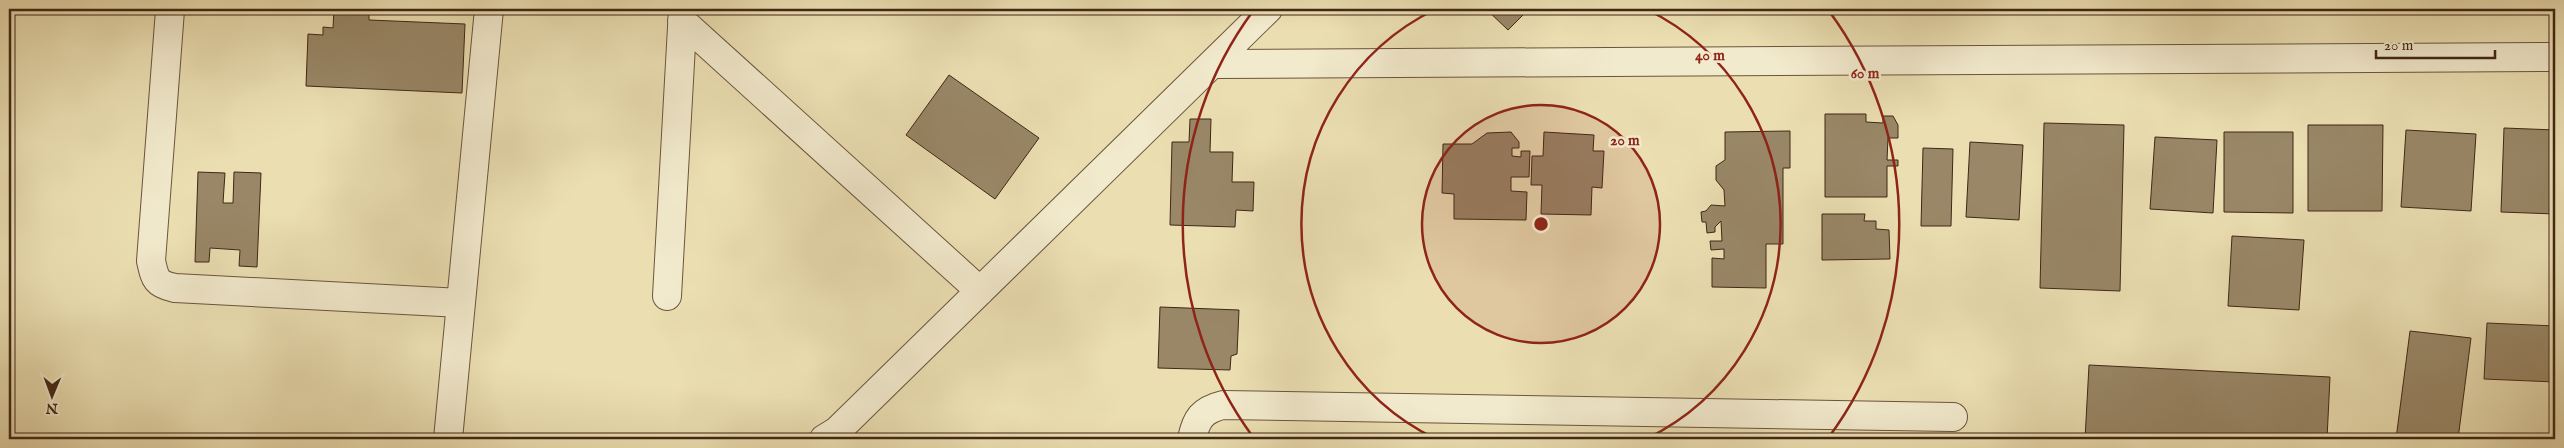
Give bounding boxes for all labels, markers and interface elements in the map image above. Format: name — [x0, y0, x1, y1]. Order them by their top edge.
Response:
scale bar — [2376, 28, 2495, 60]
text: 20 m — [2384, 36, 2414, 55]
text: 40 m — [1695, 46, 1725, 65]
text: 60 m — [1851, 64, 1880, 83]
text: 20 m — [1610, 131, 1640, 150]
centre of rings — [1532, 215, 1550, 233]
north arrow — [28, 370, 78, 420]
text: N — [46, 399, 59, 417]

